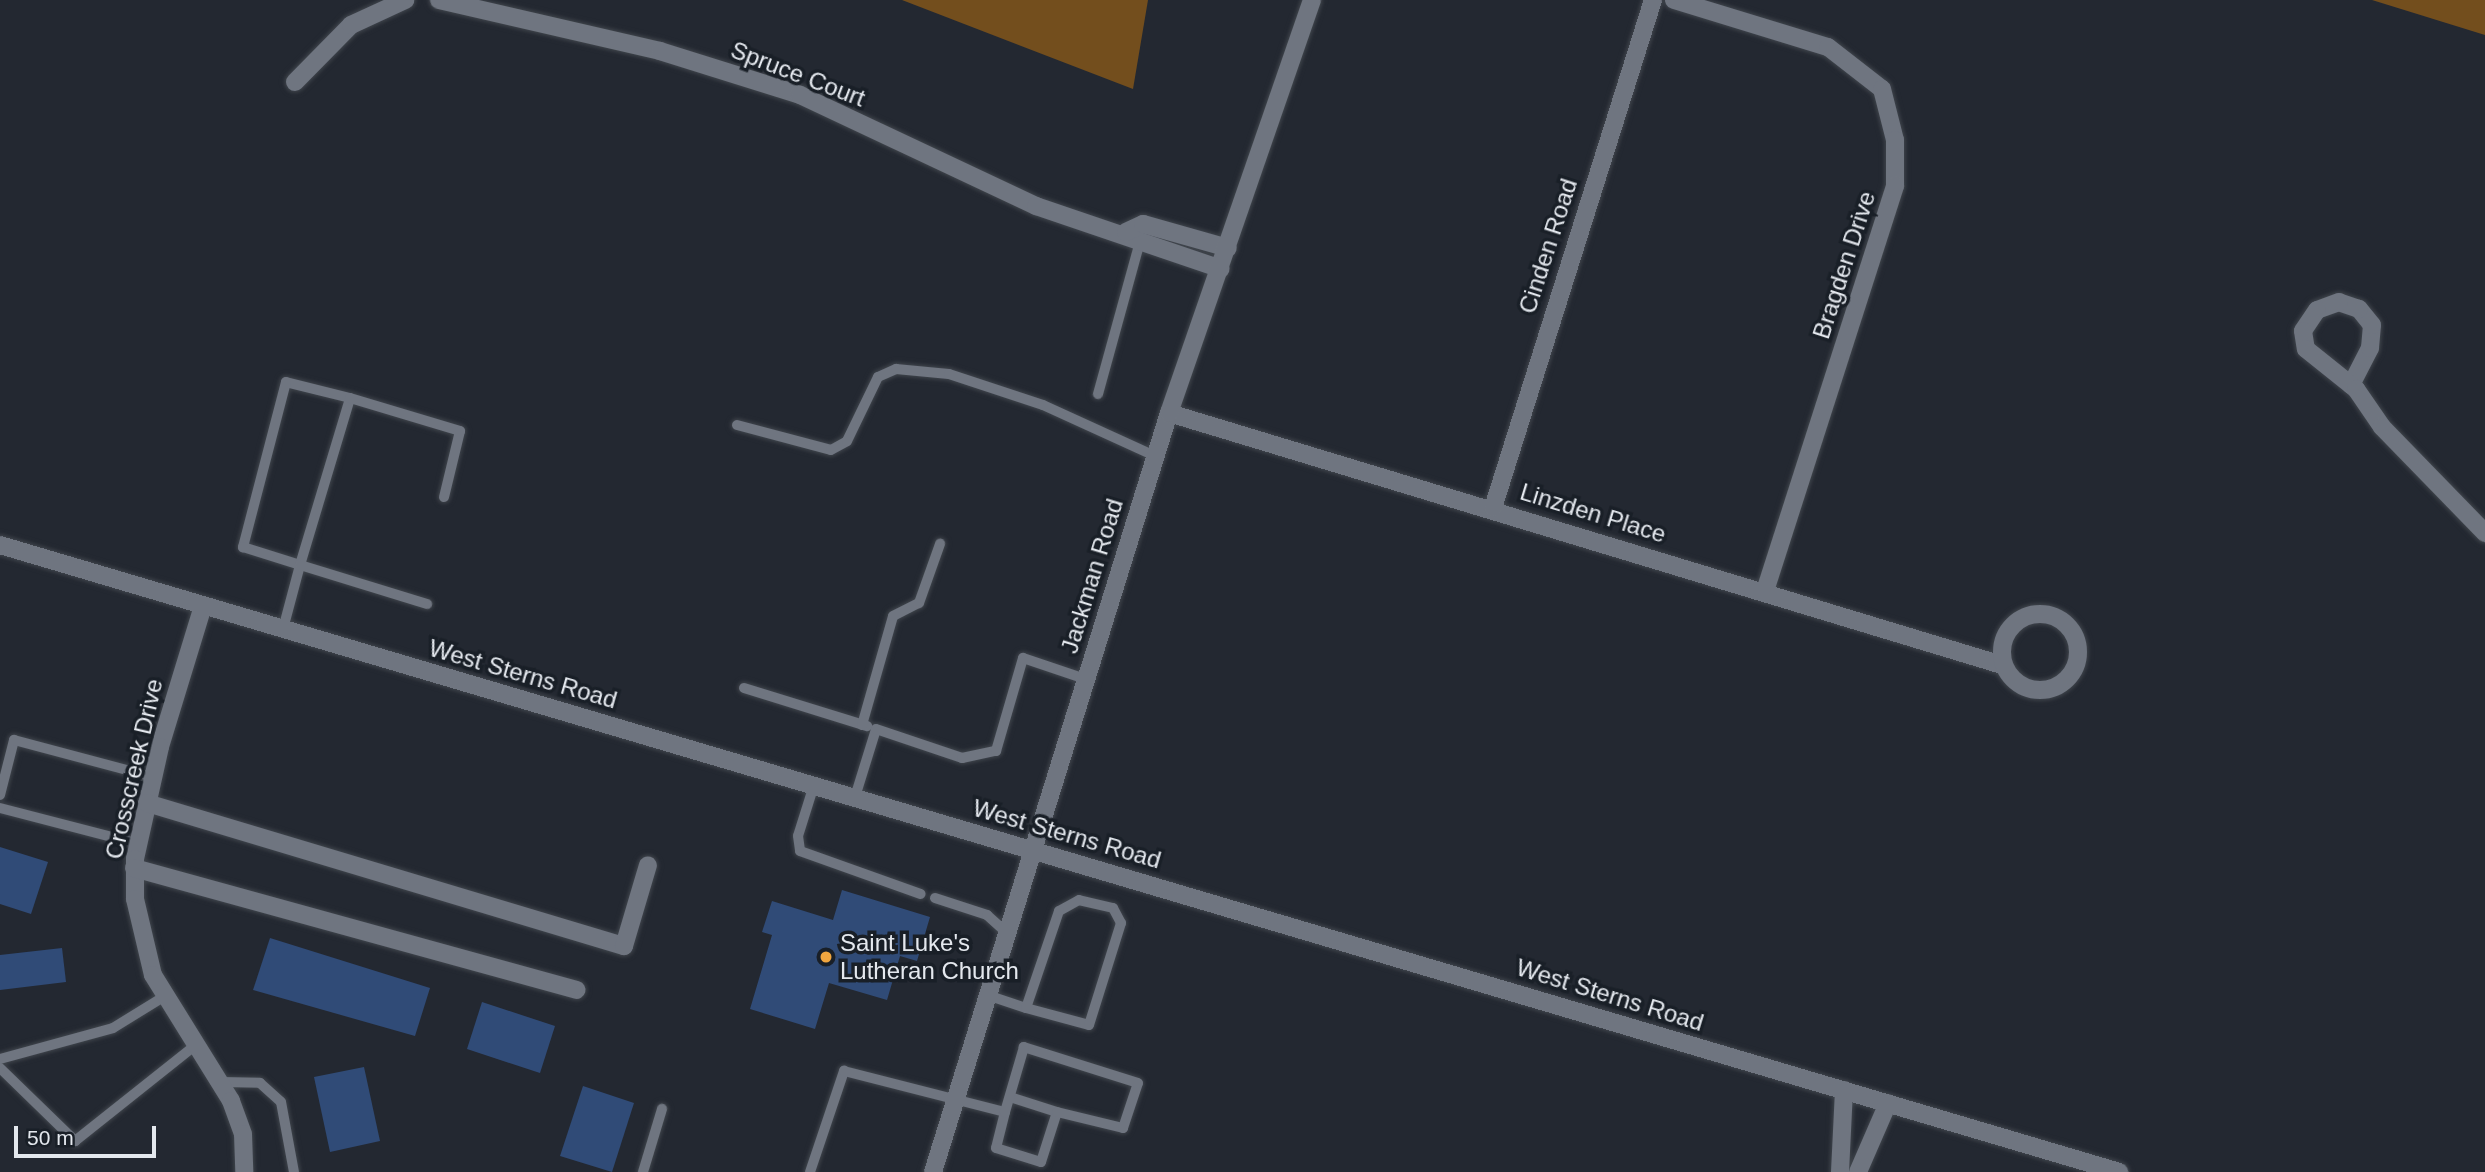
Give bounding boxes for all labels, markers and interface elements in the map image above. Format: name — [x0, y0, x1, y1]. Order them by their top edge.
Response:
street label: Spruce Court — [727, 35, 869, 113]
street label: Cinden Road — [1513, 175, 1583, 317]
street label: Bragden Drive — [1807, 188, 1881, 342]
street label: Linzden Place — [1517, 477, 1669, 549]
street label: Jackman Road — [1055, 495, 1129, 657]
street label: West Sterns Road — [426, 633, 620, 715]
street label: Crosscreek Drive — [99, 676, 169, 862]
street label: West Sterns Road — [970, 793, 1164, 875]
place label: Saint Luke's Lutheran Church — [840, 929, 1019, 985]
marker: Saint Luke's Lutheran Church — [818, 949, 834, 965]
street label: West Sterns Road — [1513, 953, 1707, 1037]
scale bar — [18, 1112, 159, 1156]
text: 50 m — [27, 1126, 74, 1149]

